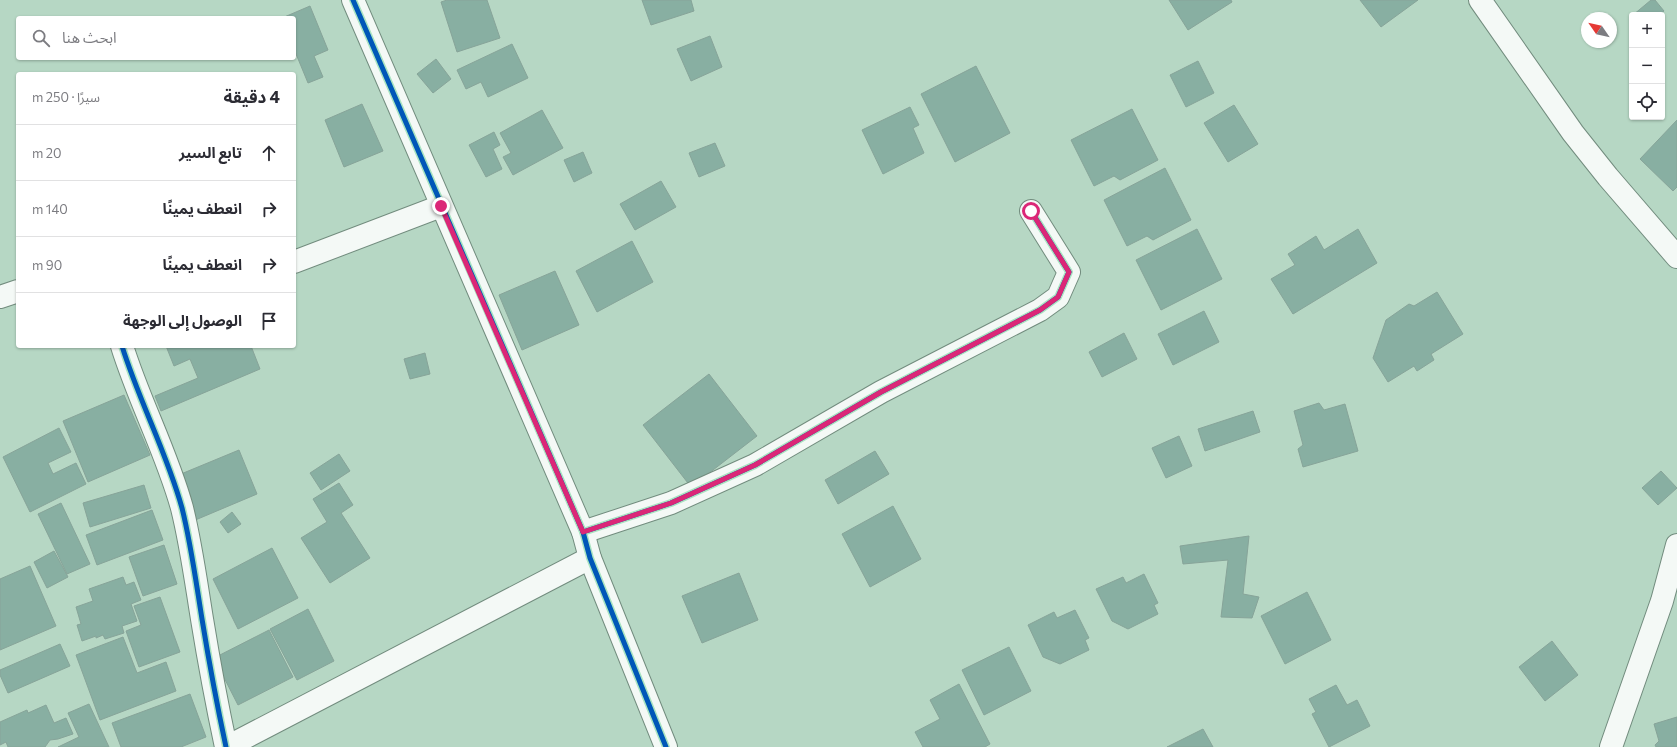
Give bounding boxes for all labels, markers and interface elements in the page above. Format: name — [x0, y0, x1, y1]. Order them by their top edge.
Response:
north arrow — [1581, 12, 1617, 48]
map controls — [1629, 12, 1665, 120]
button: + — [1629, 12, 1665, 48]
search box — [16, 16, 296, 60]
icon: search — [30, 27, 52, 49]
text: ابحث هنا — [62, 28, 117, 46]
button: − — [1629, 48, 1665, 84]
button: locate — [1629, 84, 1665, 120]
text: 4 دقيقة — [224, 86, 280, 107]
text: سيرًا · 250 m — [32, 89, 100, 105]
icon: ahead — [258, 142, 280, 164]
text: تابع السير — [179, 143, 242, 161]
text: 20 m — [32, 145, 62, 161]
route end — [432, 197, 450, 215]
icon: right — [258, 198, 280, 220]
text: انعطف يمينًا — [162, 199, 242, 217]
text: 140 m — [32, 201, 68, 217]
route start — [1022, 202, 1040, 220]
icon: right — [258, 254, 280, 276]
text: انعطف يمينًا — [162, 255, 242, 273]
text: 90 m — [32, 257, 62, 273]
icon: arrive — [258, 310, 280, 332]
text: الوصول إلى الوجهة — [123, 311, 242, 329]

